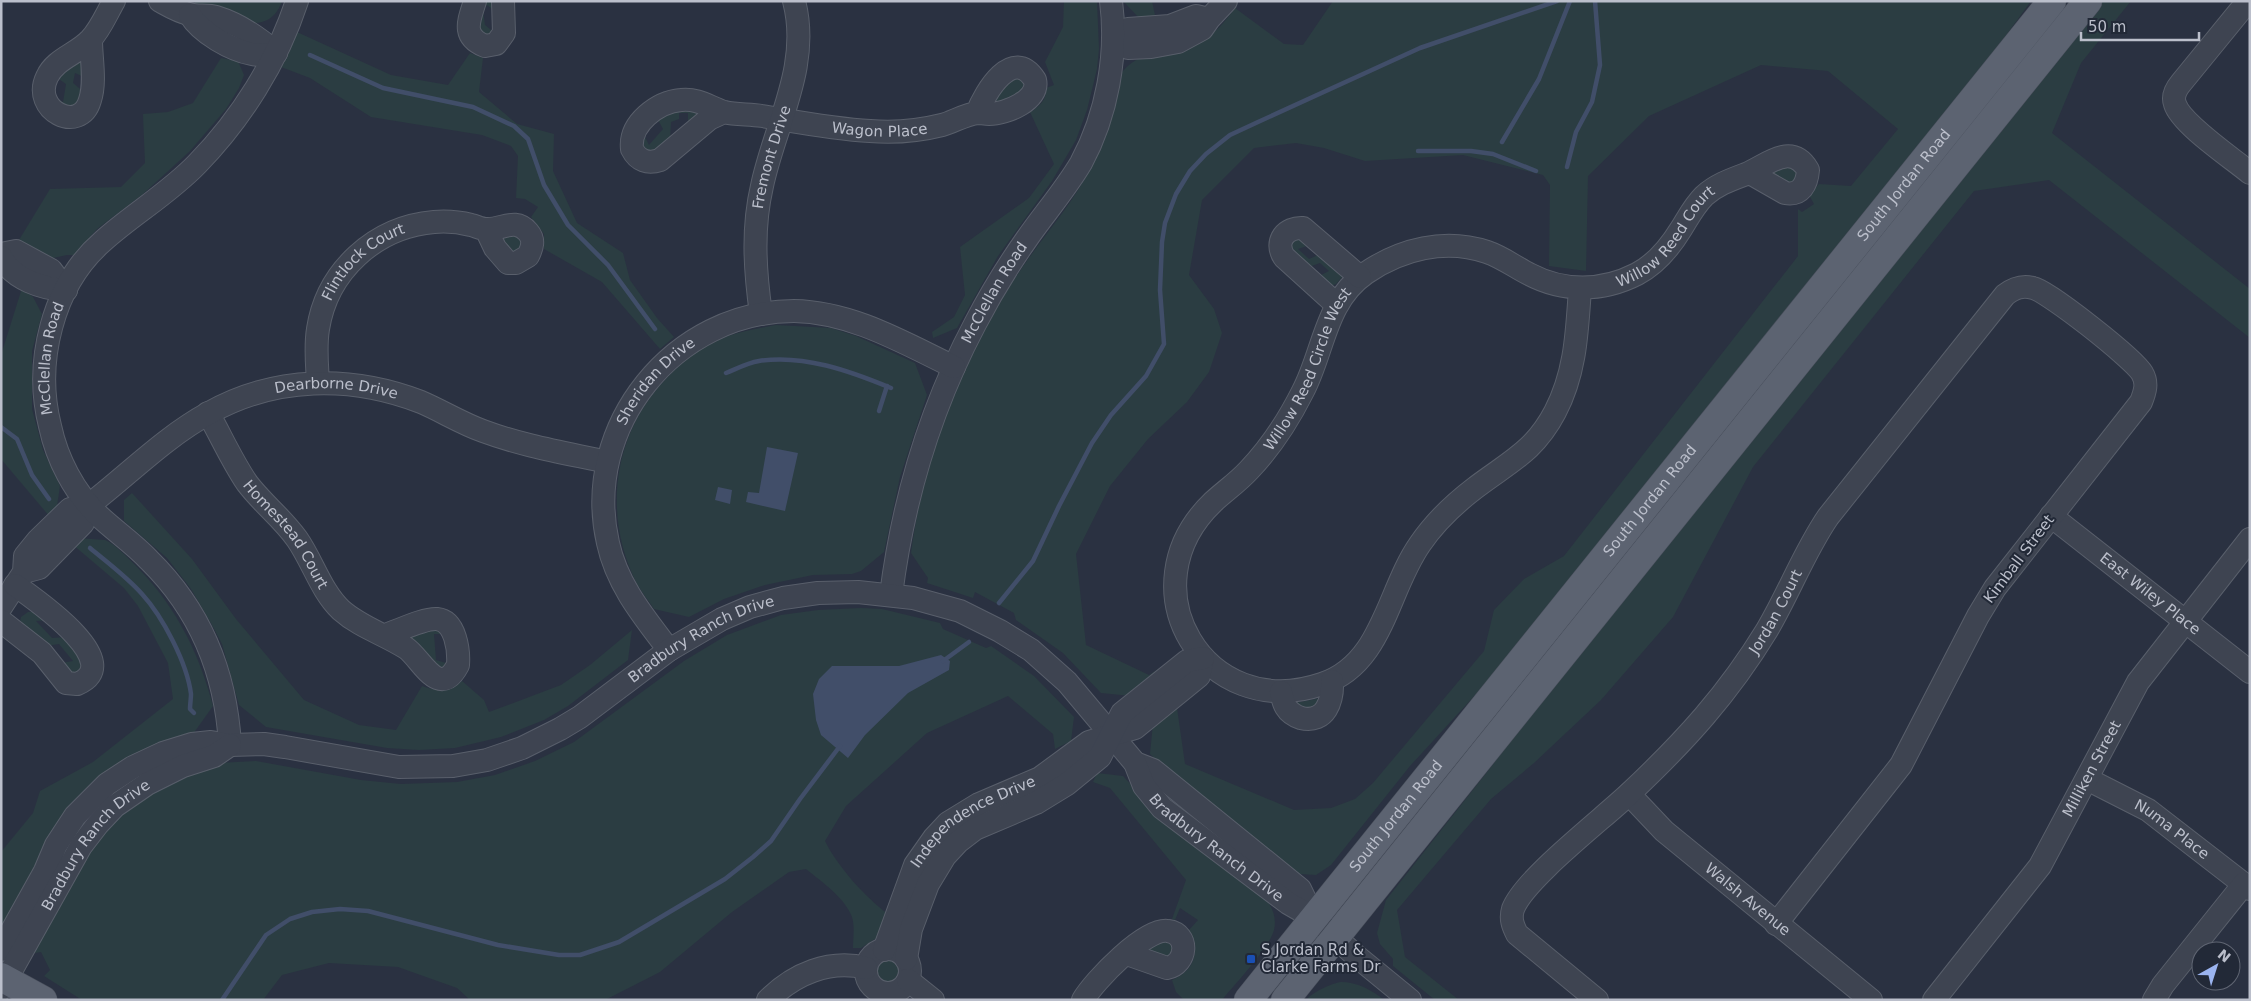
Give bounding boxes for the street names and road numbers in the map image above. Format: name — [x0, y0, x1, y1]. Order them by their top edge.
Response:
street label: Fremont Drive — [749, 103, 795, 210]
street label: Wagon Place — [831, 118, 929, 141]
street label: South Jordan Road — [1853, 125, 1954, 245]
street label: Willow Reed Court — [1614, 182, 1718, 291]
street label: Flintlock Court — [318, 220, 407, 303]
street label: McClellan Road — [958, 238, 1031, 346]
street label: Willow Reed Circle West — [1260, 284, 1355, 454]
street label: McClellan Road — [35, 299, 68, 416]
street label: Sheridan Drive — [613, 333, 698, 428]
street label: Dearborne Drive — [273, 374, 400, 403]
street label: South Jordan Road — [1599, 441, 1700, 560]
street label: Homestead Court — [239, 477, 332, 592]
street label: Kimball Street — [1980, 511, 2058, 607]
street label: East Wiley Place — [2096, 549, 2204, 639]
street label: Jordan Court — [1744, 567, 1806, 659]
street label: Bradbury Ranch Drive — [625, 592, 776, 687]
street label: Milliken Street — [2059, 717, 2125, 820]
street label: South Jordan Road — [1345, 756, 1446, 876]
street label: Independence Drive — [907, 772, 1038, 871]
street label: Bradbury Ranch Drive — [38, 776, 153, 914]
street label: Bradbury Ranch Drive — [1145, 790, 1287, 905]
street label: Numa Place — [2131, 796, 2213, 863]
street label: Walsh Avenue — [1701, 859, 1794, 940]

